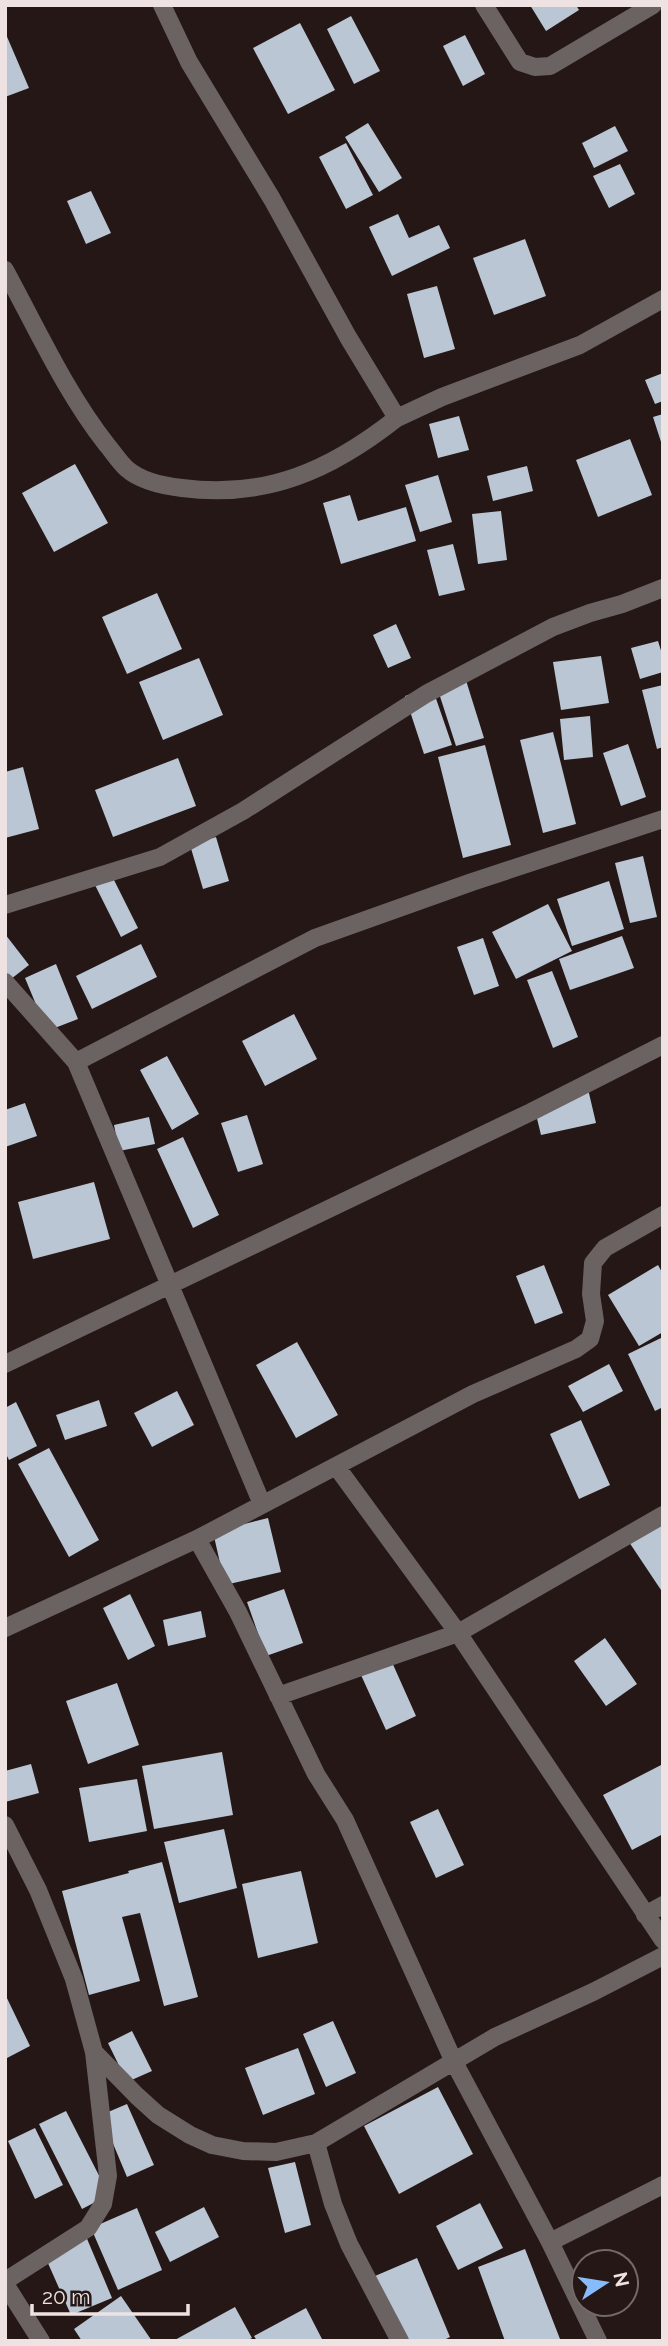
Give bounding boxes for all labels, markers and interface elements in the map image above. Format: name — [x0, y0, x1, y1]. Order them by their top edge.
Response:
north arrow — [570, 2248, 640, 2318]
text: N — [609, 2270, 634, 2289]
scale bar — [32, 2272, 187, 2316]
text: 20 m — [42, 2284, 90, 2309]

